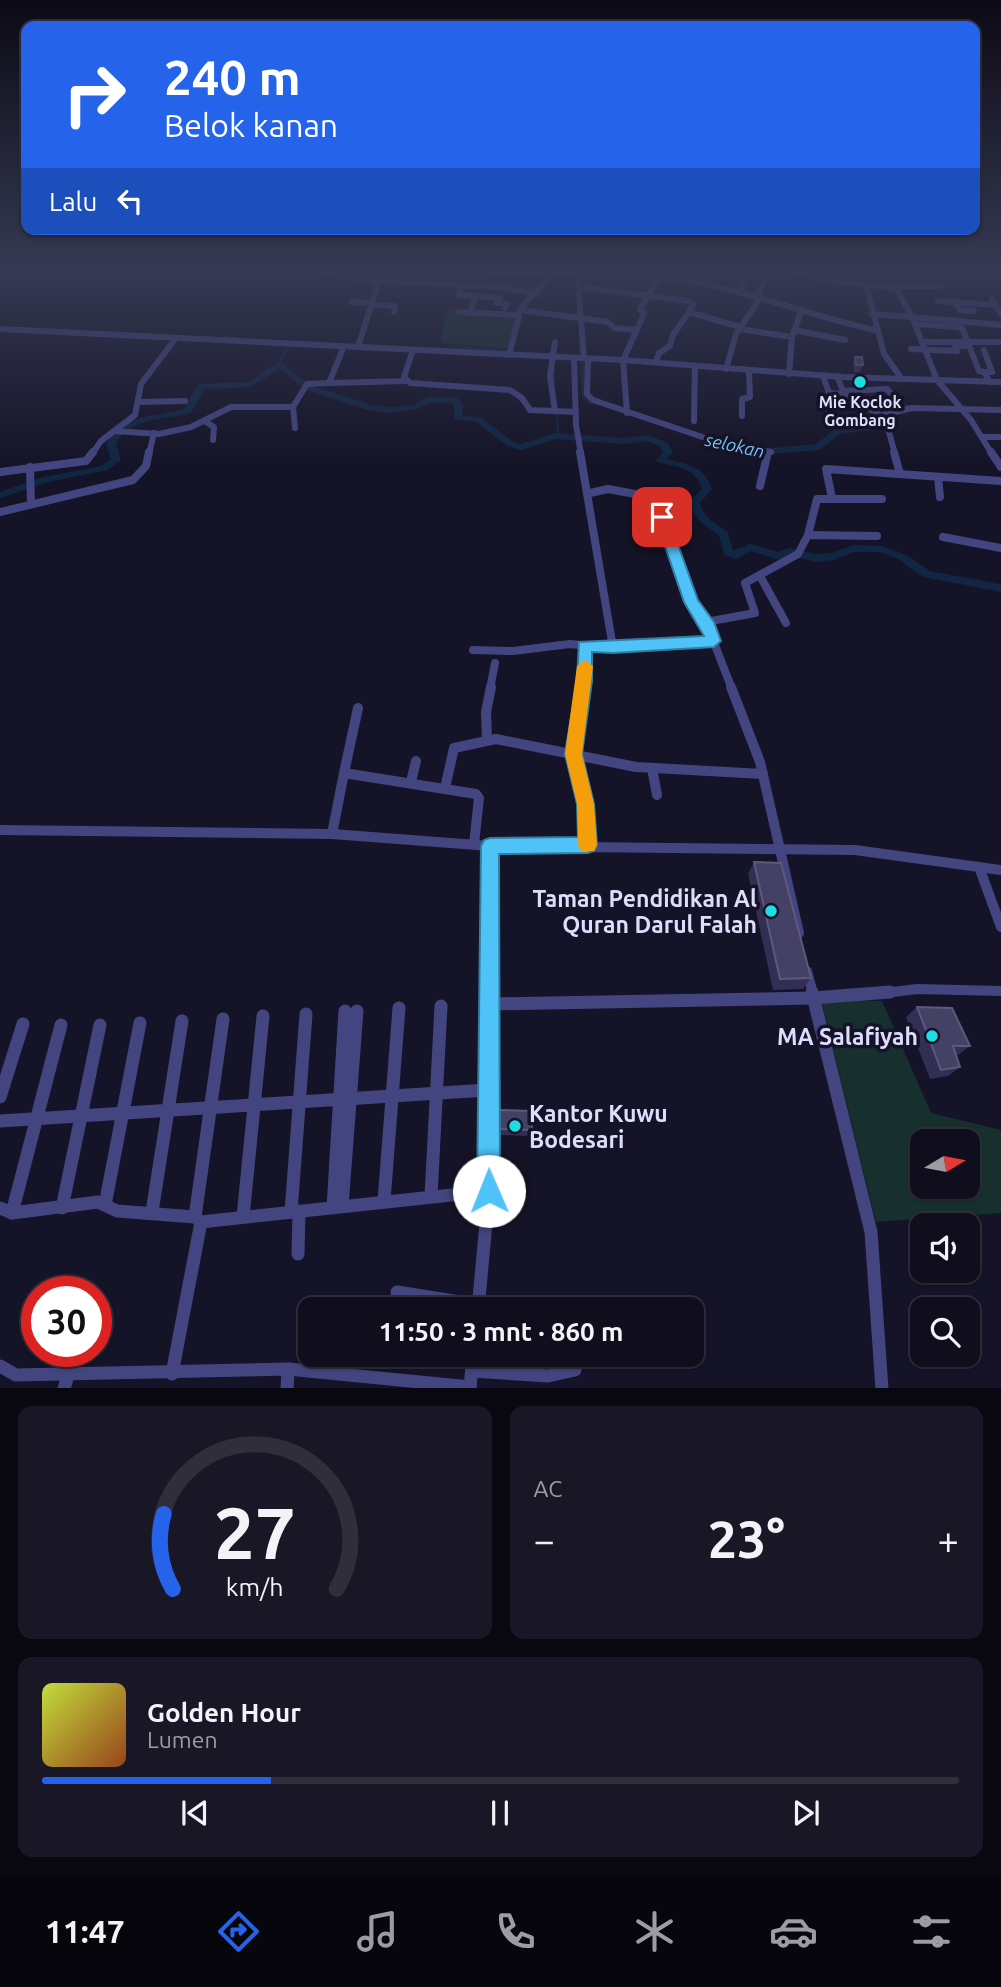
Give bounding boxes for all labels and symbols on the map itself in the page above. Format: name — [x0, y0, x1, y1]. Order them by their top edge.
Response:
marker: Mie Koclok Gombang — [852, 374, 868, 390]
place label: Mie Koclok Gombang — [819, 393, 901, 429]
water label: selokan — [703, 429, 766, 461]
pin — [632, 487, 692, 547]
place label: Taman Pendidikan Al Quran Darul Falah — [533, 886, 757, 937]
marker: Taman Pendidikan Al Quran Darul Falah — [763, 903, 779, 919]
place label: MA Salafiyah — [777, 1024, 918, 1049]
marker: MA Salafiyah — [924, 1028, 940, 1044]
place label: Kantor Kuwu Bodesari — [529, 1101, 668, 1152]
marker: Kantor Kuwu Bodesari — [507, 1118, 523, 1134]
north arrow — [910, 1129, 980, 1199]
position arrow — [452, 1154, 526, 1228]
speed limit sign: 30 — [21, 1276, 112, 1367]

